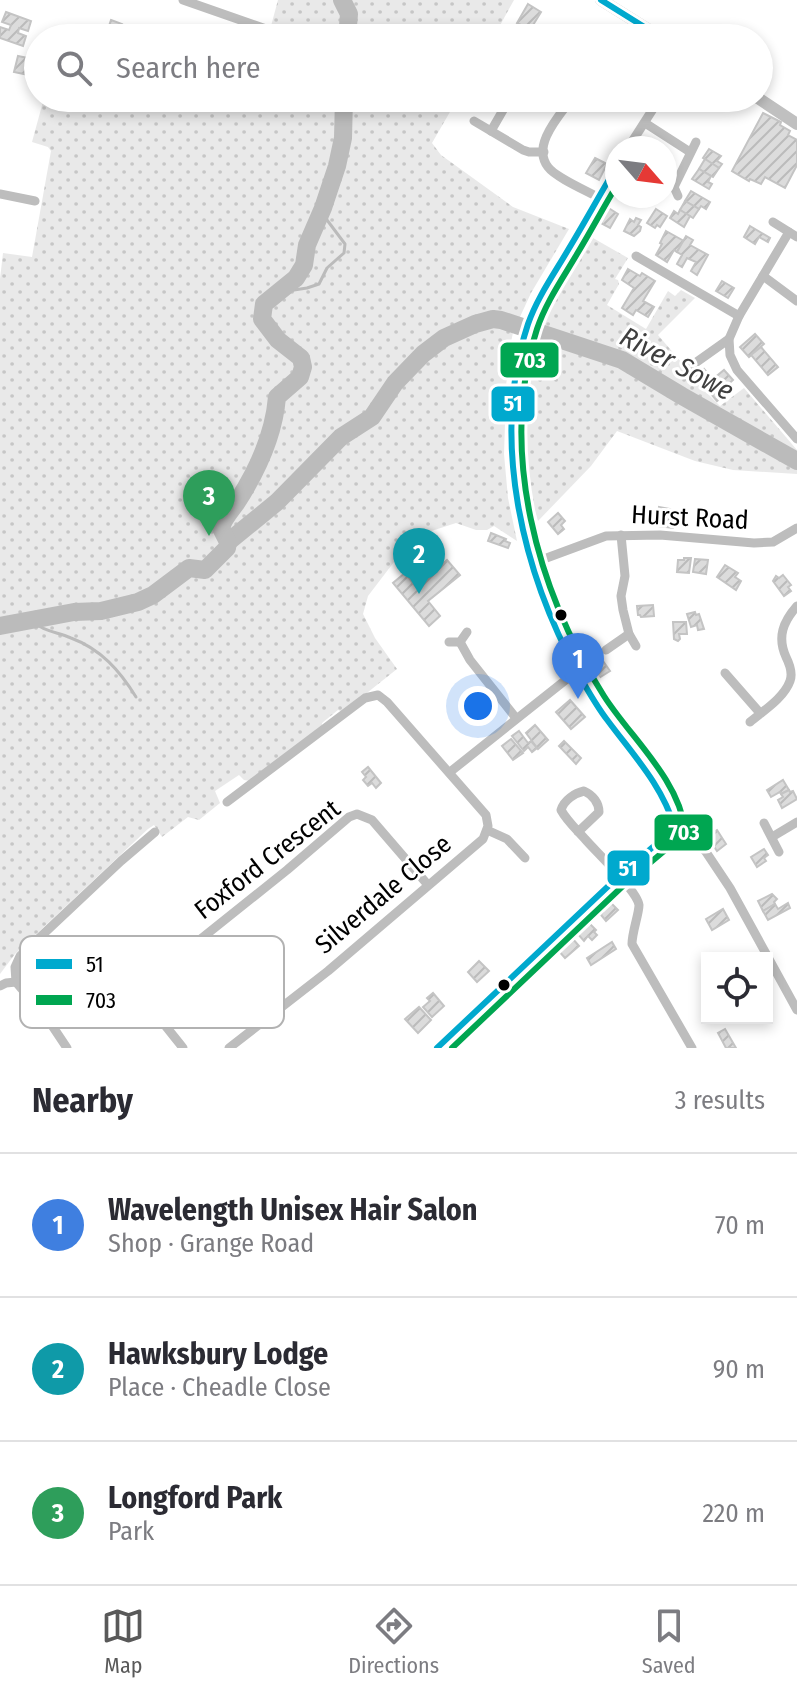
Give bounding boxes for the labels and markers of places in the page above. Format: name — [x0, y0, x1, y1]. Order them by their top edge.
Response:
pin: 3 — [183, 470, 235, 536]
pin: 2 — [393, 528, 445, 594]
unlabelled marker — [553, 607, 569, 623]
pin: 1 — [552, 633, 604, 699]
unlabelled marker — [496, 977, 512, 993]

